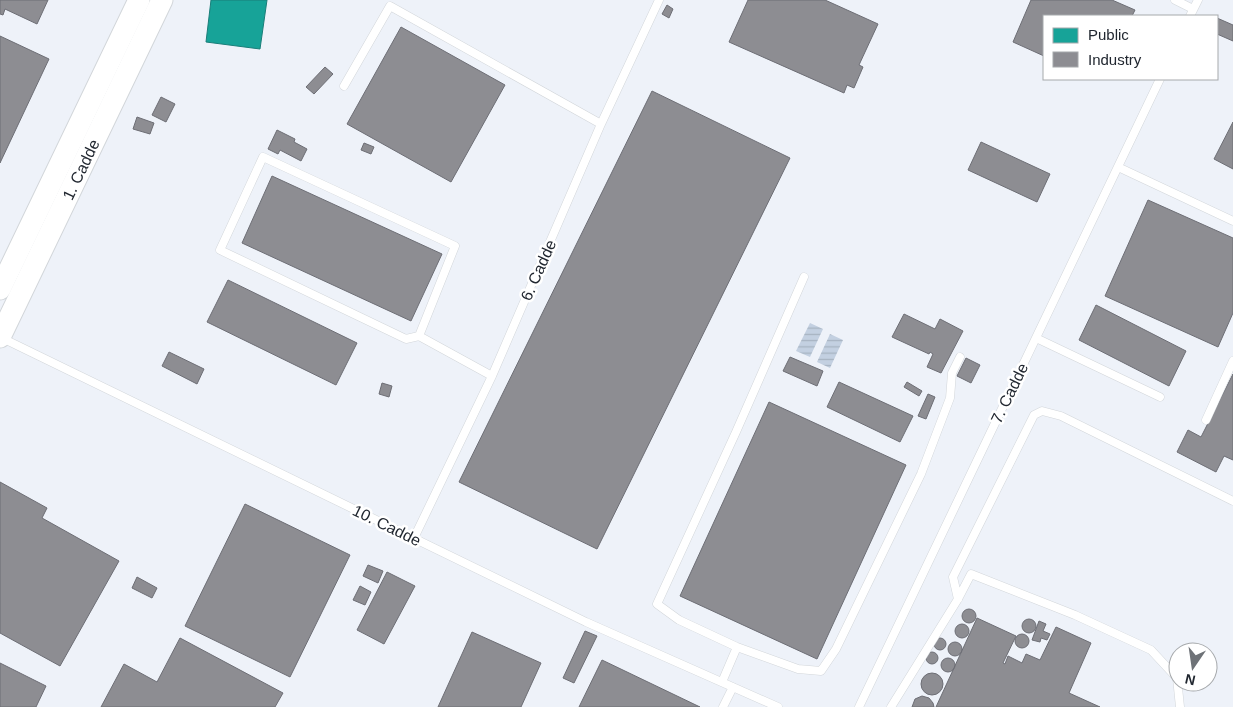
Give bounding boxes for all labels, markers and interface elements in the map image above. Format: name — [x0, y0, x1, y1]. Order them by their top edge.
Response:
legend — [1043, 15, 1218, 80]
text: Public — [1088, 26, 1129, 43]
text: Industry — [1088, 51, 1142, 68]
street label: 1. Cadde — [59, 137, 103, 203]
street label: 6. Cadde — [517, 237, 559, 303]
street label: 7. Cadde — [988, 360, 1031, 426]
street label: 10. Cadde — [350, 502, 424, 549]
north arrow — [1168, 642, 1218, 692]
text: N — [1183, 671, 1197, 689]

